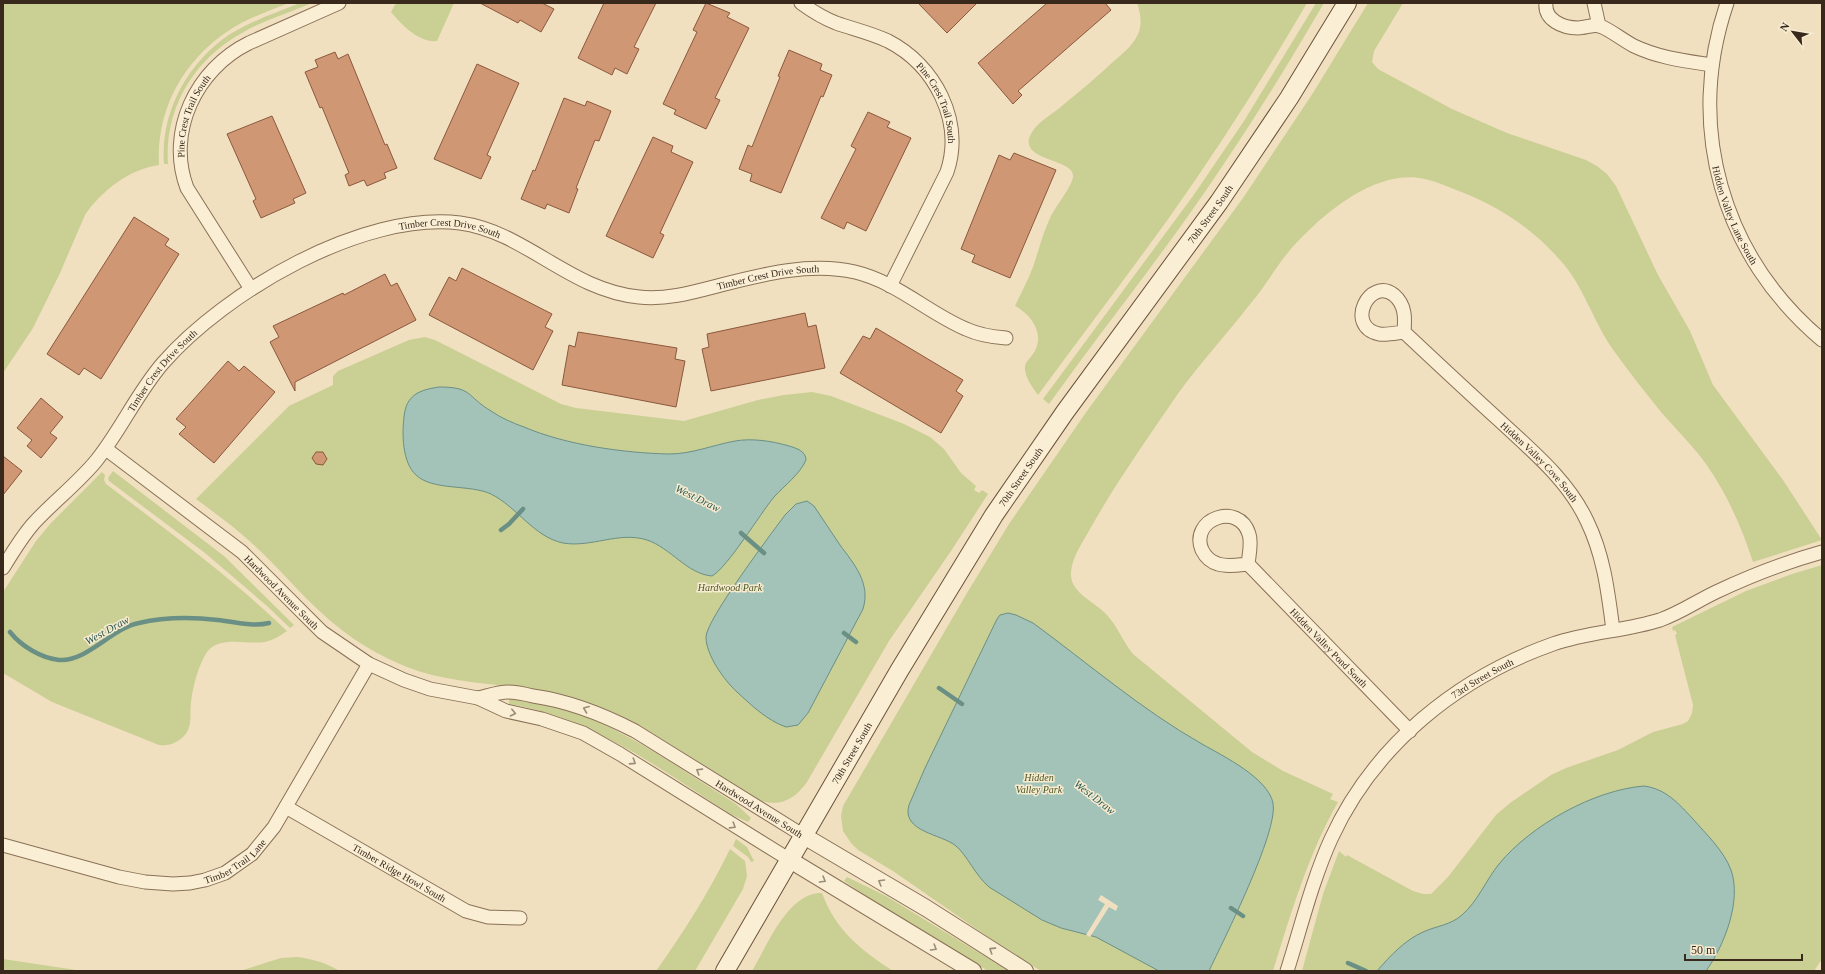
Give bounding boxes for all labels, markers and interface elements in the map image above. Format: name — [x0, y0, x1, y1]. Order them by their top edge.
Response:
north arrow — [1773, 12, 1813, 52]
text: N — [1777, 20, 1792, 33]
street label: Pine Crest Trail South — [914, 60, 957, 143]
street label: Pine Crest Trail South — [175, 72, 213, 158]
street label: Hidden Valley Lane South — [1710, 165, 1760, 267]
street label: 70th Street South — [1186, 183, 1235, 246]
street label: Timber Crest Drive South — [398, 217, 502, 240]
street label: Timber Crest Drive South — [716, 263, 819, 292]
street label: Timber Crest Drive South — [125, 327, 199, 414]
street label: Hidden Valley Cove South — [1498, 420, 1580, 504]
street label: 70th Street South — [997, 445, 1045, 509]
water label: West Draw — [674, 482, 723, 514]
street label: Hardwood Avenue South — [242, 553, 321, 632]
park label: Hardwood Park — [697, 582, 763, 593]
street label: Hidden Valley Pond South — [1288, 606, 1370, 690]
water label: West Draw — [83, 613, 132, 647]
street label: 73rd Street South — [1449, 656, 1515, 701]
one-way arrow — [582, 705, 589, 713]
one-way arrow — [510, 708, 517, 716]
street label: 70th Street South — [830, 720, 874, 786]
one-way arrow — [628, 757, 635, 764]
one-way arrow — [696, 769, 703, 776]
park label: Hidden Valley Park — [1016, 772, 1063, 795]
water label: West Draw — [1072, 777, 1118, 817]
street label: Hardwood Avenue South — [714, 778, 805, 840]
one-way arrow — [729, 821, 736, 828]
street label: Timber Trail Lane — [203, 836, 268, 886]
street label: Timber Ridge Howl South — [350, 842, 448, 904]
one-way arrow — [819, 875, 826, 883]
one-way arrow — [878, 879, 885, 886]
scale bar — [1685, 936, 1802, 962]
one-way arrow — [930, 943, 937, 950]
text: 50 m — [1691, 943, 1716, 957]
one-way arrow — [989, 947, 996, 955]

